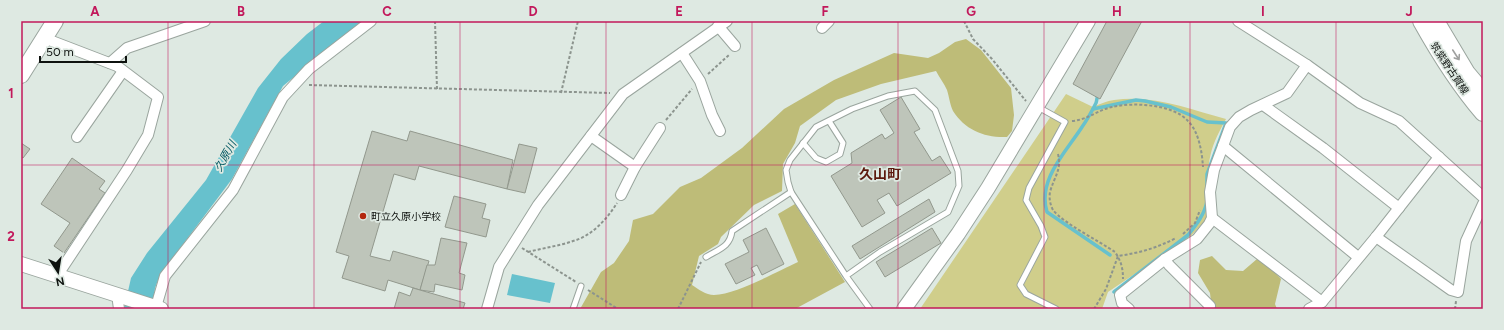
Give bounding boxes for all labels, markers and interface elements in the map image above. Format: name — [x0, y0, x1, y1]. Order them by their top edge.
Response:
text: A — [90, 4, 100, 19]
text: B — [237, 4, 245, 19]
text: C — [382, 4, 392, 19]
text: D — [528, 4, 538, 19]
text: E — [675, 4, 683, 19]
text: F — [821, 4, 829, 19]
text: G — [966, 4, 976, 19]
text: H — [1112, 4, 1122, 19]
text: I — [1261, 4, 1265, 19]
text: J — [1405, 4, 1413, 19]
scale bar — [40, 38, 126, 64]
street label: 筑紫野古賀線 — [1427, 40, 1472, 97]
text: 50 m — [46, 45, 74, 59]
one-way arrow — [1452, 49, 1460, 60]
text: 1 — [8, 86, 14, 101]
water label: 久原川 — [212, 138, 240, 174]
district label: 久山町 — [859, 166, 901, 183]
place label: 町立久原小学校 — [371, 210, 441, 223]
marker: 町立久原小学校 — [358, 211, 368, 221]
text: 2 — [7, 229, 15, 244]
north arrow — [38, 252, 78, 292]
text: N — [54, 274, 65, 289]

